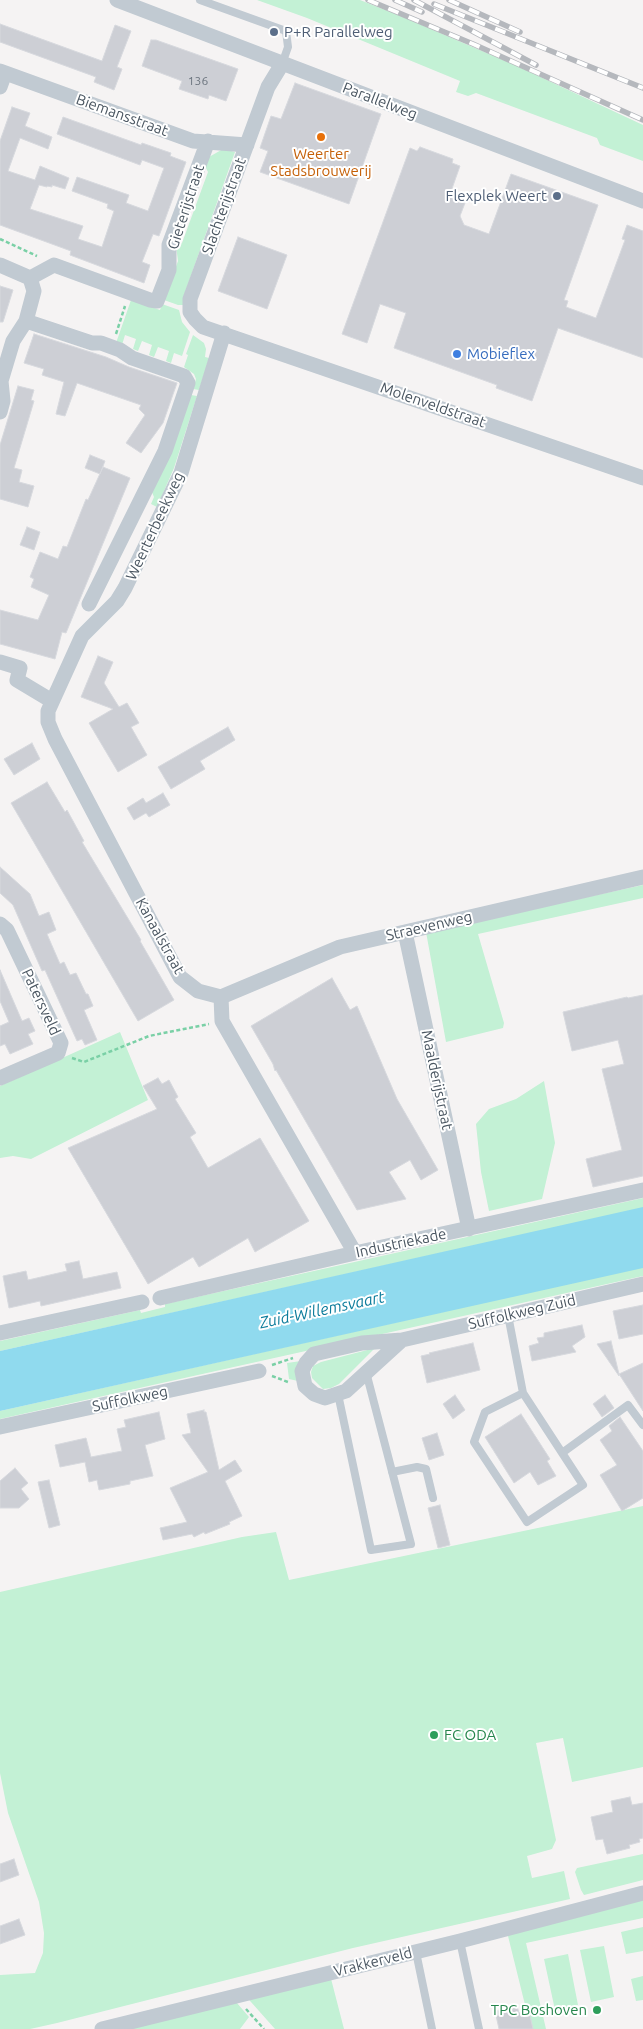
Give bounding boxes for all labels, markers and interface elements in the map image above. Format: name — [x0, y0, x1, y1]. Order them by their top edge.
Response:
place label: P+R Parallelweg — [284, 23, 393, 41]
marker: P+R Parallelweg — [268, 26, 280, 38]
house number: 136 — [188, 74, 208, 88]
street label: Parallelweg — [340, 79, 420, 123]
street label: Biemansstraat — [74, 90, 170, 140]
marker: Weerter Stadsbrouwerij — [315, 131, 327, 143]
place label: Weerter Stadsbrouwerij — [270, 145, 372, 180]
street label: Slachterijstraat — [198, 155, 250, 257]
street label: Gieterijstraat — [164, 162, 208, 252]
place label: Flexplek Weert — [446, 187, 547, 205]
marker: Flexplek Weert — [551, 190, 563, 202]
place label: Mobieflex — [467, 345, 535, 363]
marker: Mobieflex — [451, 348, 463, 360]
street label: Molenveldstraat — [378, 379, 488, 431]
street label: Weerterbeekweg — [122, 469, 188, 583]
street label: Kanaalstraat — [132, 895, 188, 977]
street label: Straevenweg — [384, 907, 474, 945]
street label: Patersveld — [18, 966, 64, 1038]
street label: Maalderijstraat — [418, 1028, 456, 1132]
street label: Industriekade — [354, 1225, 448, 1261]
water label: Zuid-Willemsvaart — [258, 1287, 386, 1333]
street label: Suffolkweg Zuid — [467, 1291, 577, 1333]
street label: Suffolkweg — [91, 1382, 169, 1416]
place label: FC ODA — [444, 1726, 496, 1744]
marker: FC ODA — [428, 1729, 440, 1741]
street label: Vrakkerveld — [332, 1944, 414, 1980]
place label: TPC Boshoven — [491, 2001, 587, 2019]
marker: TPC Boshoven — [591, 2004, 603, 2016]

